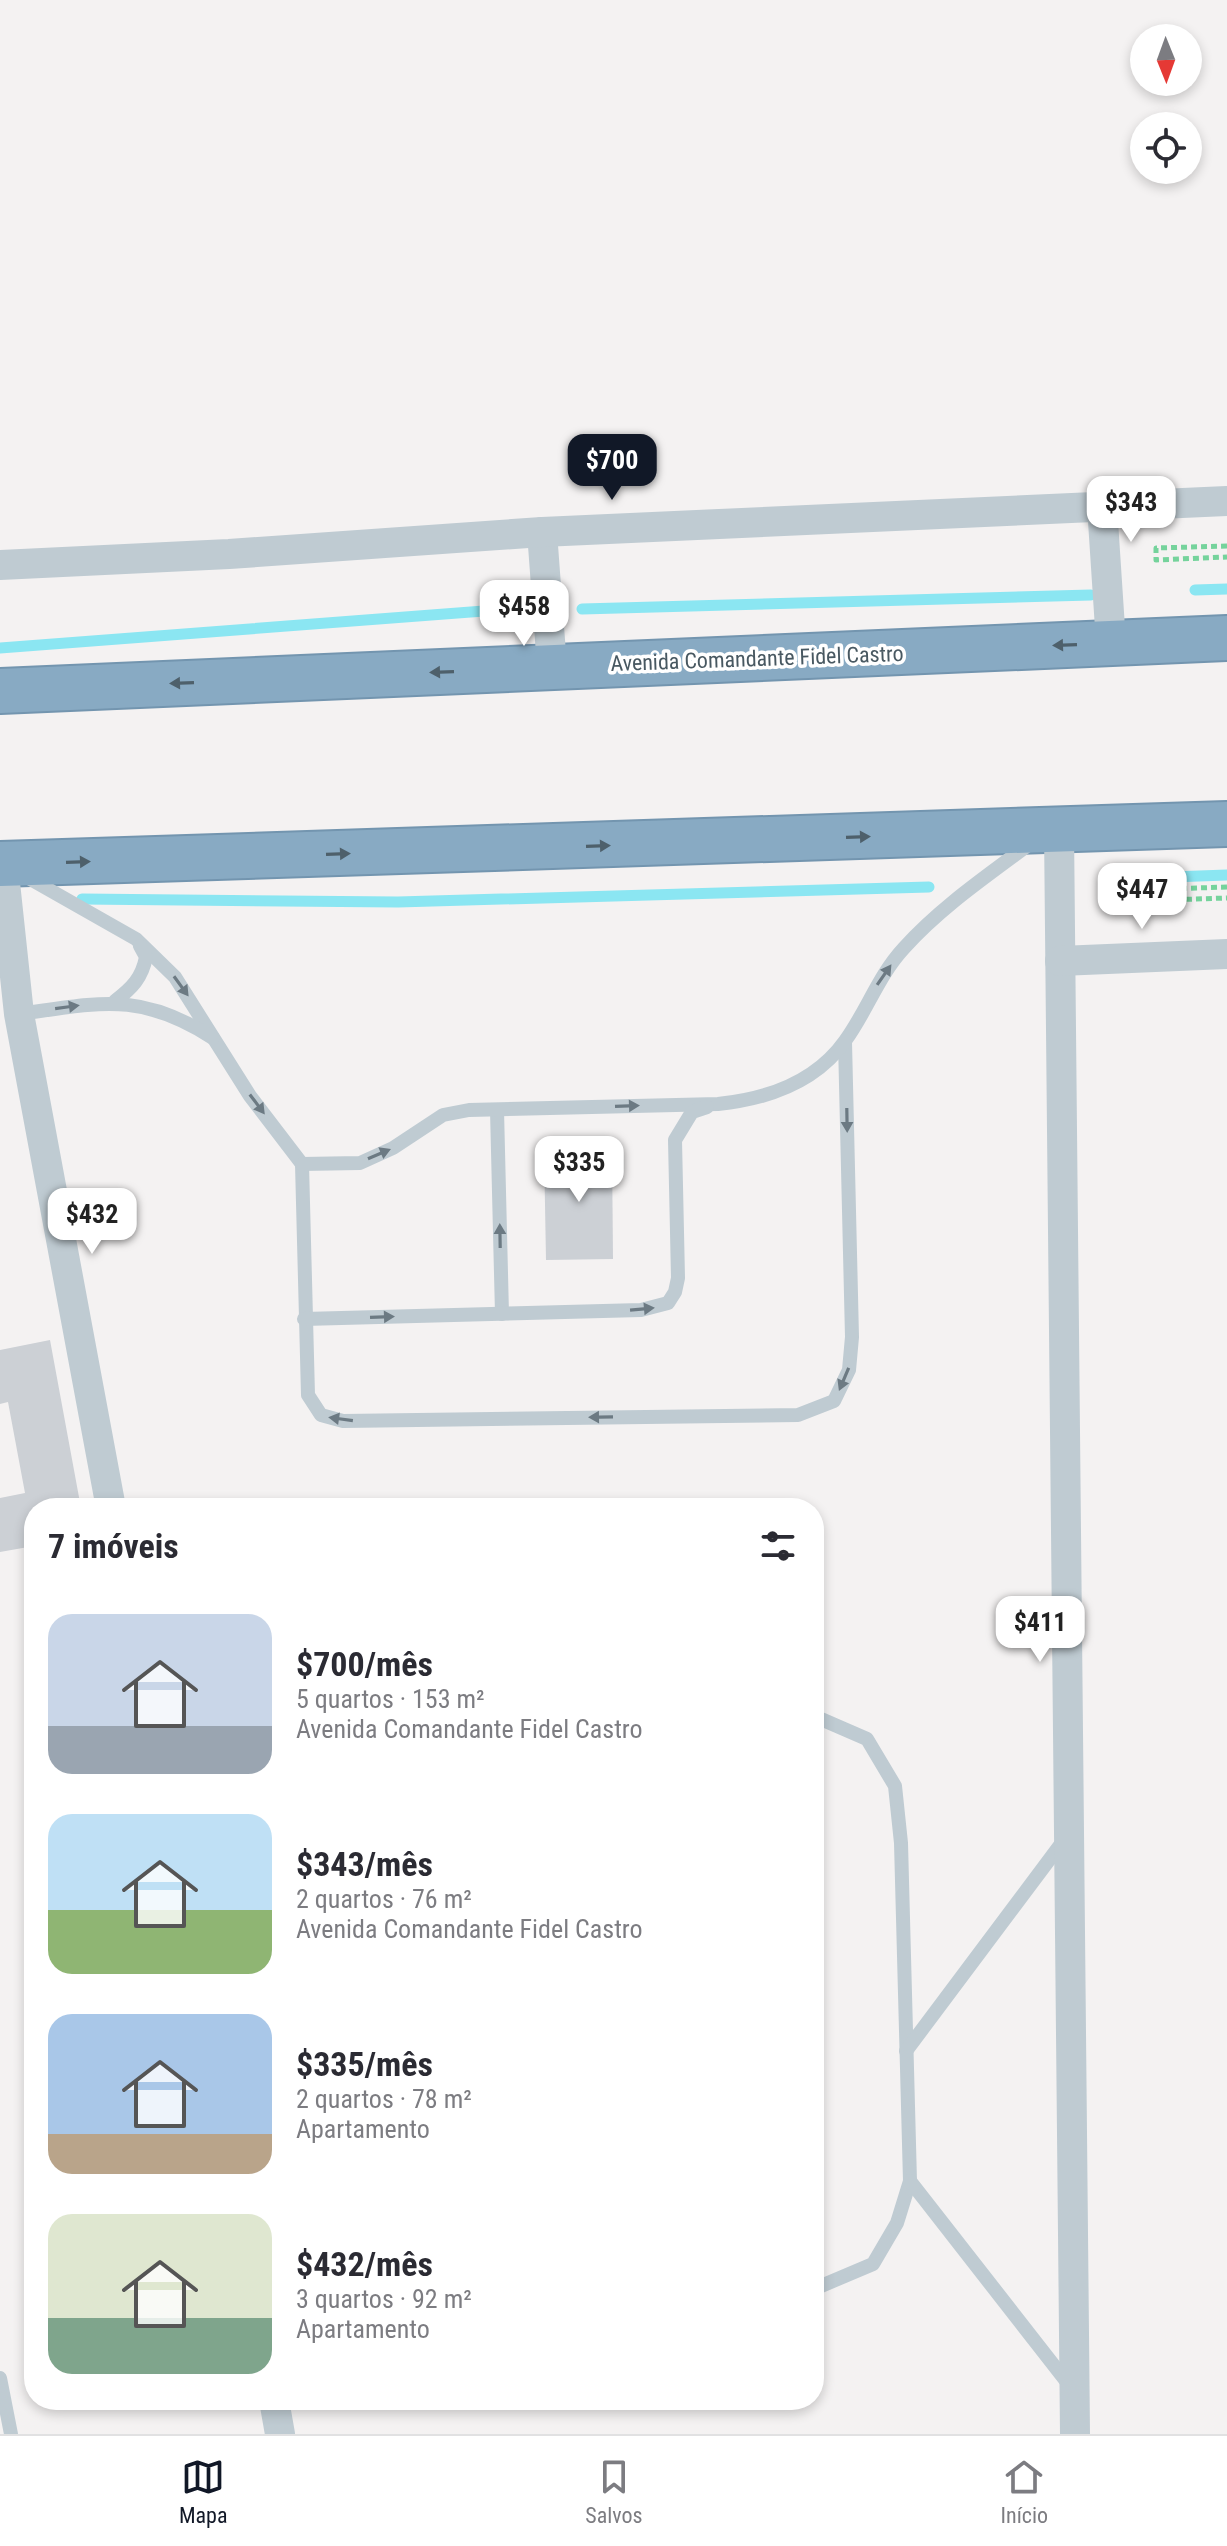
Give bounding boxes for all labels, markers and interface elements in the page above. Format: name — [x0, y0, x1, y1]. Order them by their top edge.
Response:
north arrow — [1130, 24, 1202, 96]
map controls — [1130, 24, 1202, 184]
button: locate — [1130, 112, 1202, 184]
pin: $700 — [565, 434, 659, 502]
text: $700 — [586, 445, 638, 475]
pin: $343 — [1084, 476, 1178, 544]
text: $343 — [1105, 487, 1157, 517]
pin: $458 — [477, 580, 571, 648]
text: $458 — [498, 591, 550, 621]
one-way arrow — [1052, 639, 1077, 652]
street label: Avenida Comandante Fidel Castro — [610, 641, 904, 676]
one-way arrow — [429, 666, 454, 679]
one-way arrow — [169, 677, 194, 690]
one-way arrow — [846, 830, 871, 843]
one-way arrow — [586, 840, 611, 853]
one-way arrow — [326, 848, 351, 861]
one-way arrow — [66, 855, 91, 868]
pin: $447 — [1095, 863, 1189, 931]
text: $447 — [1116, 874, 1168, 904]
one-way arrow — [876, 964, 891, 985]
one-way arrow — [173, 975, 188, 996]
one-way arrow — [55, 1000, 80, 1013]
one-way arrow — [248, 1094, 264, 1114]
one-way arrow — [615, 1100, 640, 1113]
one-way arrow — [840, 1108, 853, 1133]
pin: $335 — [532, 1136, 626, 1204]
text: $335 — [553, 1147, 605, 1177]
one-way arrow — [367, 1148, 391, 1161]
pin: $432 — [45, 1188, 139, 1256]
text: $432 — [66, 1199, 118, 1229]
one-way arrow — [494, 1223, 507, 1248]
one-way arrow — [630, 1302, 655, 1315]
one-way arrow — [370, 1311, 395, 1323]
one-way arrow — [837, 1367, 850, 1390]
one-way arrow — [588, 1411, 613, 1424]
one-way arrow — [328, 1412, 353, 1425]
icon: filters — [756, 1524, 800, 1568]
text: 7 imóveis — [48, 1526, 179, 1566]
pin: $411 — [993, 1596, 1087, 1664]
text: $411 — [1014, 1607, 1066, 1637]
text: $700/mês — [296, 1644, 433, 1684]
icon: home — [112, 1646, 208, 1742]
text: 5 quartos · 153 m² — [296, 1684, 485, 1714]
text: Avenida Comandante Fidel Castro — [296, 1714, 643, 1744]
text: $343/mês — [296, 1844, 433, 1884]
icon: home — [112, 1846, 208, 1942]
text: 2 quartos · 76 m² — [296, 1884, 472, 1914]
text: Avenida Comandante Fidel Castro — [296, 1914, 643, 1944]
text: $335/mês — [296, 2044, 433, 2084]
icon: home — [112, 2046, 208, 2142]
text: 2 quartos · 78 m² — [296, 2084, 472, 2114]
text: Apartamento — [296, 2114, 430, 2144]
text: $432/mês — [296, 2244, 433, 2284]
icon: home — [112, 2246, 208, 2342]
text: 3 quartos · 92 m² — [296, 2284, 472, 2314]
text: Apartamento — [296, 2314, 430, 2344]
tab: Mapa — [179, 2455, 227, 2528]
tab: Salvos — [585, 2455, 643, 2528]
tab: Início — [1000, 2455, 1048, 2528]

